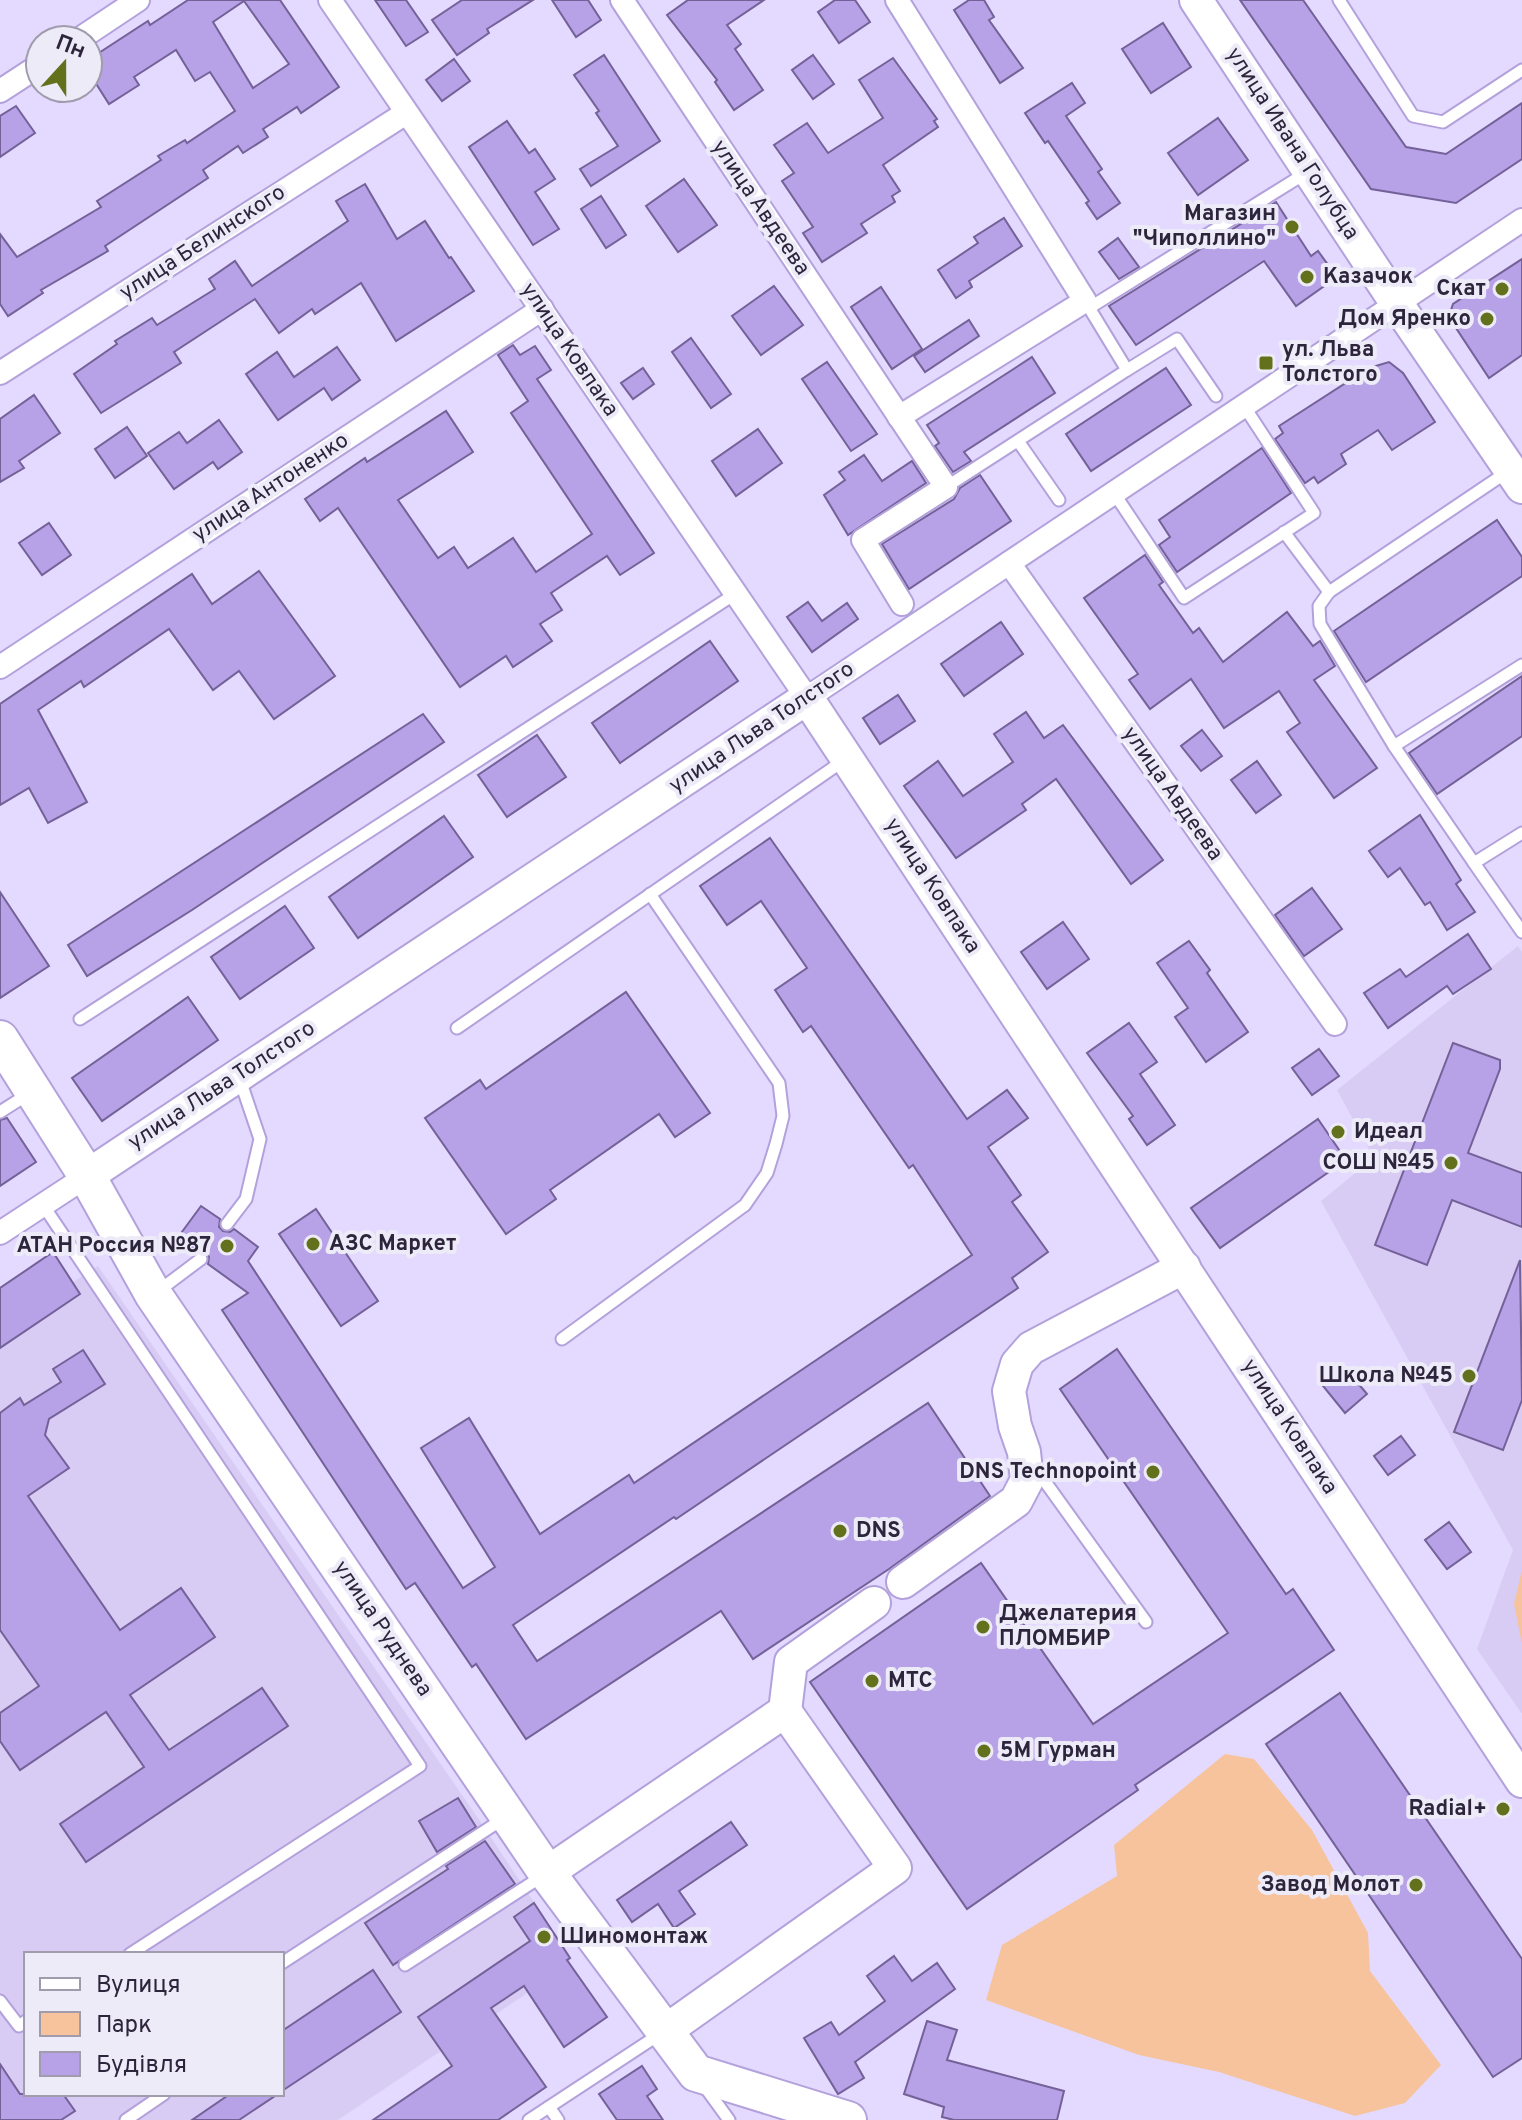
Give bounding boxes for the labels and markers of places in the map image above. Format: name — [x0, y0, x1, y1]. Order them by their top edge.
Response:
place label: Магазин "Чиполлино" — [1133, 201, 1276, 253]
marker: Магазин "Чиполлино" — [1283, 218, 1301, 236]
place label: Казачок — [1323, 264, 1413, 291]
marker: Казачок — [1298, 268, 1316, 286]
place label: Скат — [1436, 276, 1486, 303]
marker: Скат — [1493, 280, 1511, 298]
place label: Дом Яренко — [1338, 306, 1471, 333]
marker: Дом Яренко — [1478, 310, 1496, 328]
place label: ул. Льва Толстого — [1282, 337, 1378, 389]
marker: ул. Льва Толстого — [1257, 354, 1275, 372]
place label: Идеал — [1354, 1119, 1423, 1146]
marker: Идеал — [1329, 1123, 1347, 1141]
place label: СОШ №45 — [1323, 1150, 1435, 1177]
marker: СОШ №45 — [1442, 1154, 1460, 1172]
place label: АЗС Маркет — [329, 1231, 456, 1258]
place label: АТАН Россия №87 — [16, 1233, 211, 1260]
marker: АЗС Маркет — [304, 1235, 322, 1253]
marker: АТАН Россия №87 — [218, 1237, 236, 1255]
place label: Школа №45 — [1319, 1363, 1453, 1390]
marker: Школа №45 — [1460, 1367, 1478, 1385]
place label: DNS Technopoint — [959, 1459, 1137, 1486]
marker: DNS Technopoint — [1144, 1463, 1162, 1481]
place label: DNS — [856, 1518, 901, 1545]
marker: DNS — [831, 1522, 849, 1540]
place label: Джелатерия ПЛОМБИР — [999, 1601, 1137, 1653]
marker: Джелатерия ПЛОМБИР — [974, 1618, 992, 1636]
place label: МТС — [888, 1668, 933, 1695]
marker: МТС — [863, 1672, 881, 1690]
place label: 5М Гурман — [1000, 1738, 1116, 1765]
marker: 5М Гурман — [975, 1742, 993, 1760]
place label: Radial+ — [1408, 1796, 1487, 1823]
marker: Radial+ — [1494, 1800, 1512, 1818]
place label: Завод Молот — [1261, 1872, 1400, 1899]
marker: Завод Молот — [1407, 1876, 1425, 1894]
place label: Шиномонтаж — [560, 1924, 708, 1951]
marker: Шиномонтаж — [535, 1928, 553, 1946]

